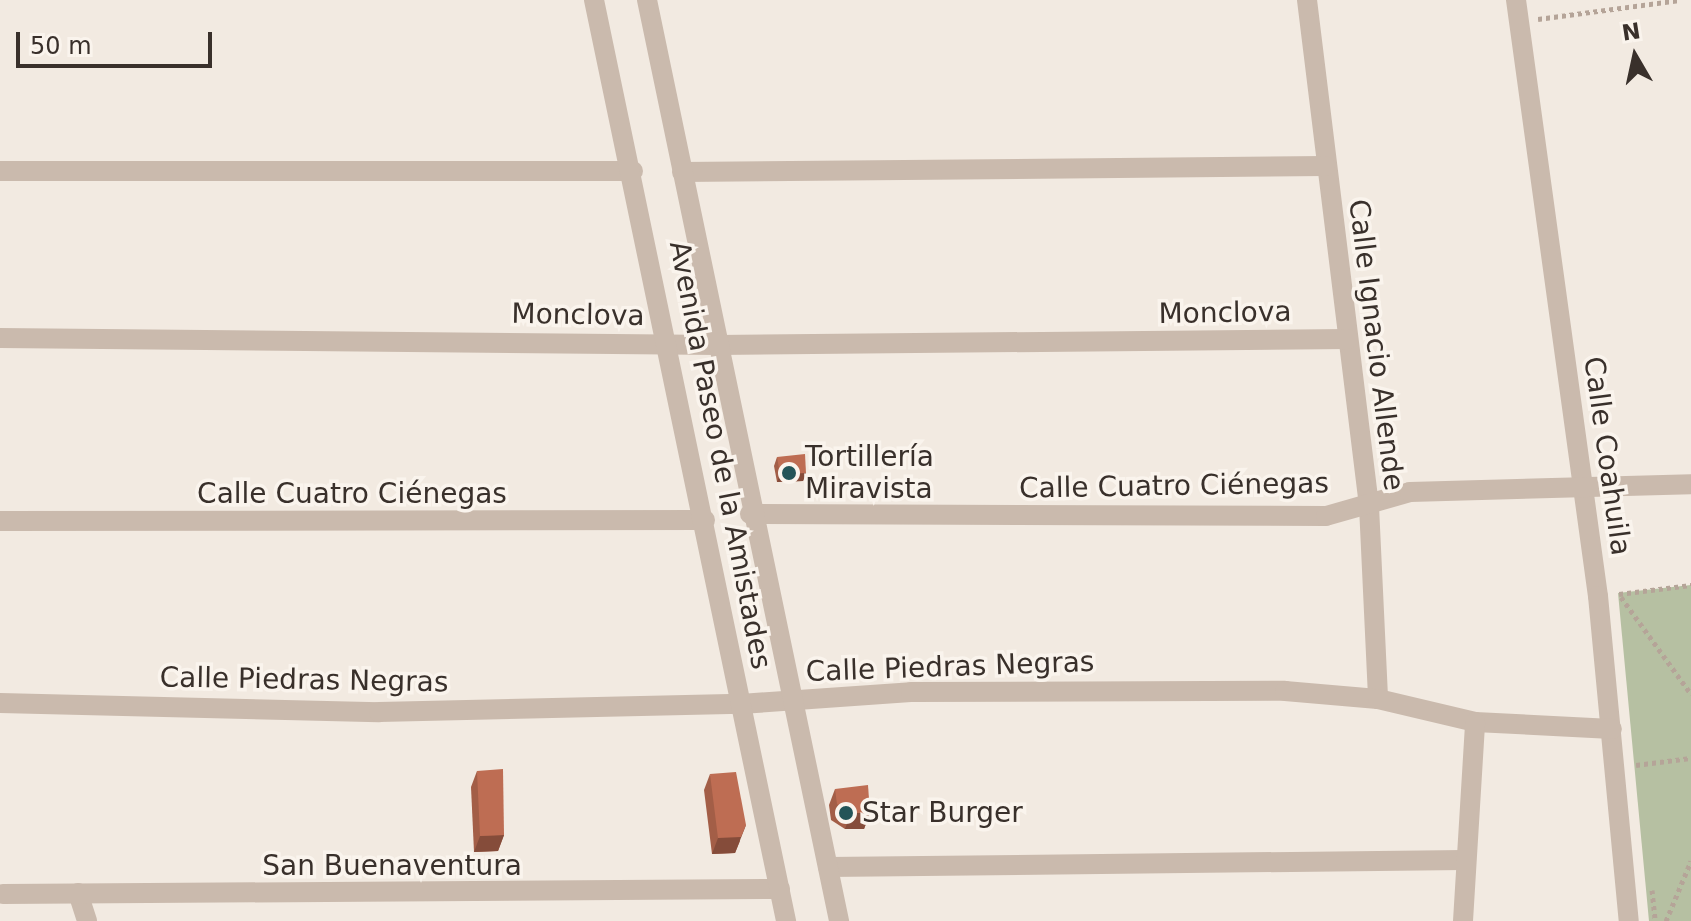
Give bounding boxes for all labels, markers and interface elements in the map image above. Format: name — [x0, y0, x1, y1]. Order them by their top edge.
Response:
scale bar — [20, 16, 216, 66]
north arrow — [1595, 16, 1675, 96]
text: N — [1620, 18, 1642, 46]
text: 50 m — [30, 32, 92, 60]
street label: Calle Ignacio Allende — [1341, 197, 1411, 493]
street label: Avenida Paseo de la Amistades — [662, 238, 778, 672]
street label: Monclova — [1158, 295, 1292, 331]
street label: Monclova — [511, 297, 645, 333]
street label: Calle Coahuila — [1576, 354, 1638, 558]
place label: Tortillería Miravista — [805, 440, 934, 506]
marker: Tortillería Miravista — [780, 464, 798, 482]
street label: Calle Cuatro Ciénegas — [1019, 466, 1329, 506]
street label: Calle Cuatro Ciénegas — [197, 477, 507, 511]
street label: Calle Piedras Negras — [805, 645, 1095, 689]
street label: Calle Piedras Negras — [159, 661, 449, 699]
place label: Star Burger — [862, 796, 1023, 830]
marker: Star Burger — [837, 804, 855, 822]
street label: San Buenaventura — [262, 849, 522, 883]

